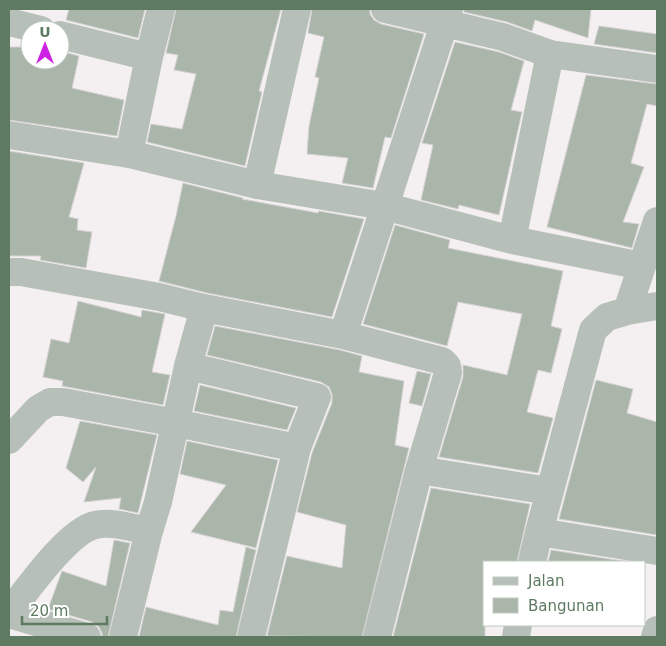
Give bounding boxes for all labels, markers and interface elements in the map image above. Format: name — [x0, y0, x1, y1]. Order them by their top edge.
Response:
north arrow — [20, 20, 70, 70]
text: U — [39, 24, 51, 40]
legend — [483, 561, 646, 626]
text: Jalan — [527, 572, 564, 590]
scale bar — [22, 594, 108, 626]
text: Bangunan — [528, 597, 604, 615]
text: 20 m — [30, 602, 68, 620]

